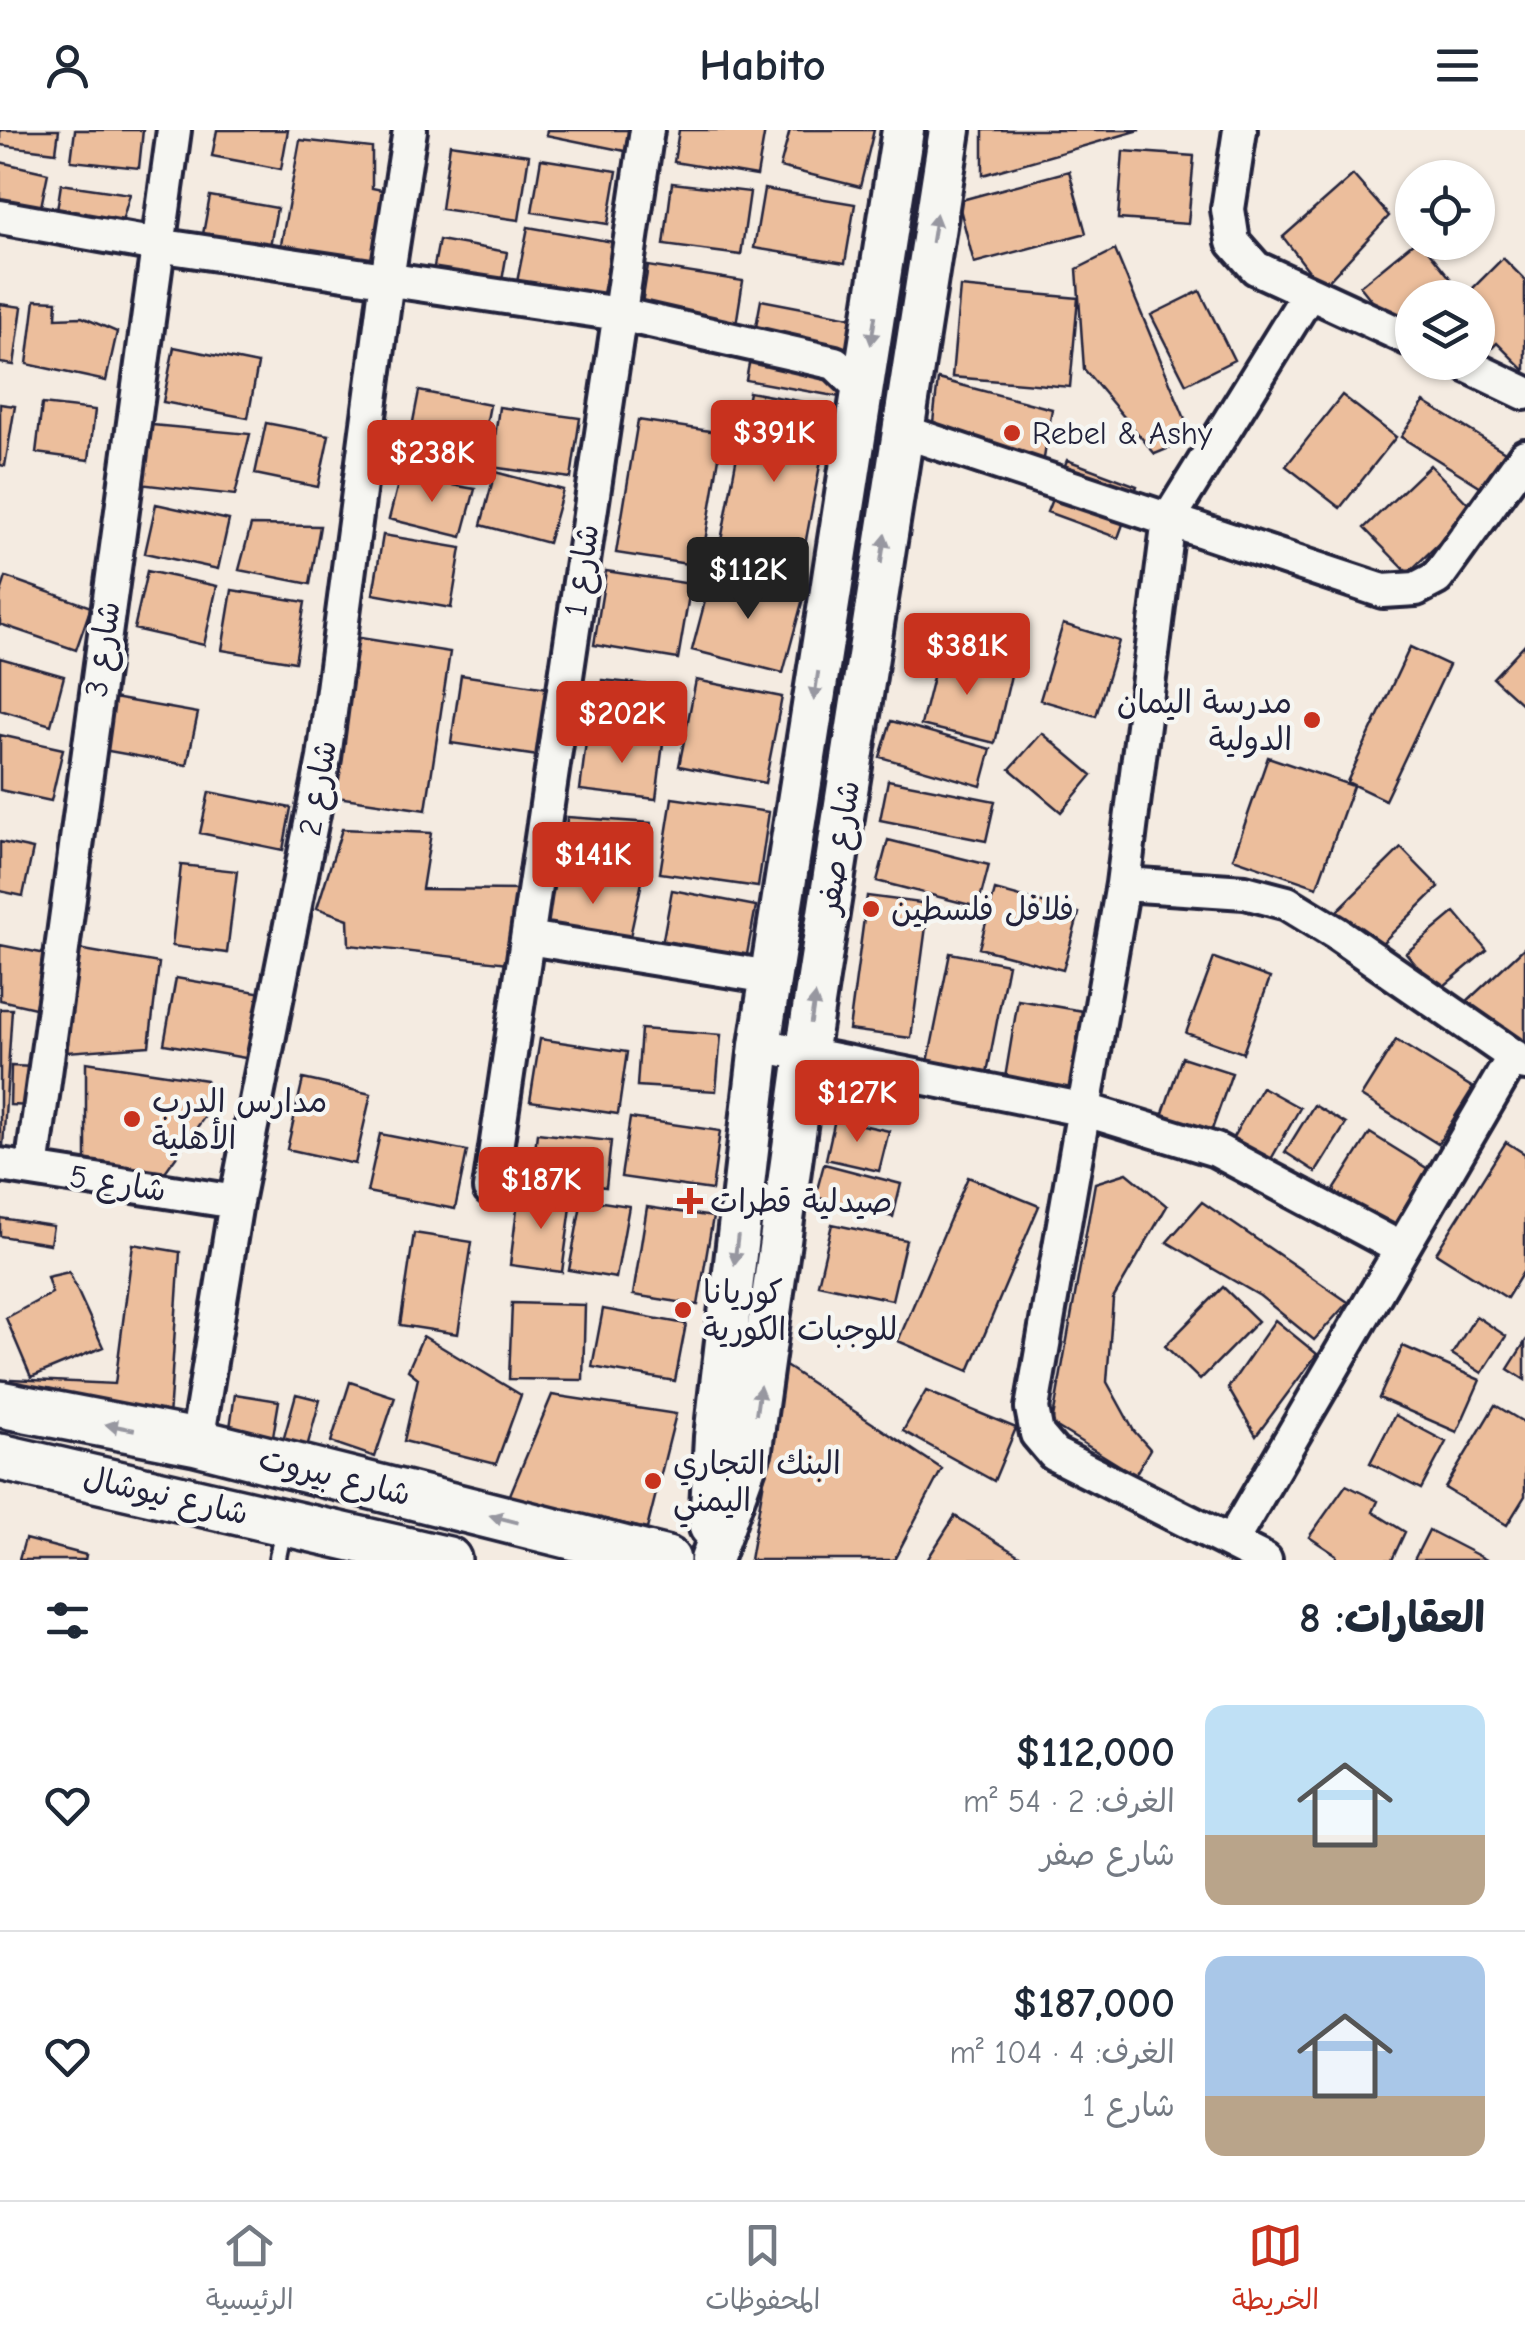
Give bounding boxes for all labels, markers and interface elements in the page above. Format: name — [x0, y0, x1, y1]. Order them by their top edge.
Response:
icon: person — [40, 38, 95, 93]
icon: menu — [1430, 38, 1485, 93]
text: Habito — [699, 39, 826, 91]
map controls — [1395, 160, 1495, 380]
button: locate — [1395, 160, 1495, 260]
one-way arrow — [927, 212, 943, 244]
button: layers — [1395, 280, 1495, 380]
one-way arrow — [864, 315, 880, 346]
pin: $391K — [704, 400, 844, 485]
text: $391K — [733, 414, 815, 451]
place label: Rebel & Ashy — [1032, 415, 1213, 452]
pin: $238K — [362, 420, 502, 505]
marker: Rebel & Ashy — [1001, 422, 1023, 444]
text: $238K — [389, 434, 475, 471]
street label: شارع 1 — [557, 522, 610, 619]
one-way arrow — [876, 533, 892, 565]
pin: $112K — [678, 537, 818, 622]
text: $112K — [709, 551, 787, 588]
street label: شارع 3 — [77, 599, 131, 700]
pin: $381K — [897, 613, 1037, 698]
text: $381K — [926, 627, 1008, 664]
one-way arrow — [808, 670, 824, 702]
pin: $202K — [552, 681, 692, 766]
place label: مدرسة اليمان الدولية — [1117, 684, 1292, 758]
text: $202K — [578, 695, 666, 732]
marker: مدرسة اليمان الدولية — [1301, 709, 1323, 731]
street label: شارع 2 — [291, 737, 348, 840]
street label: شارع صفر — [809, 778, 871, 920]
pin: $141K — [523, 822, 663, 907]
text: $141K — [554, 836, 632, 873]
place label: فلافل فلسطين — [891, 891, 1074, 928]
marker: فلافل فلسطين — [860, 898, 882, 920]
one-way arrow — [806, 993, 821, 1024]
pin: $127K — [787, 1060, 927, 1145]
text: $127K — [817, 1074, 897, 1111]
place label: مدارس الدرب الأهلية — [152, 1083, 327, 1157]
marker: مدارس الدرب الأهلية — [121, 1108, 143, 1130]
pin: $187K — [471, 1147, 611, 1232]
street label: شارع 5 — [66, 1158, 169, 1213]
text: $187K — [501, 1161, 581, 1198]
place label: صيدلية قطرات — [710, 1183, 892, 1220]
marker: صيدلية قطرات — [679, 1190, 701, 1212]
one-way arrow — [728, 1235, 744, 1266]
place label: كوريانا للوجبات الكورية — [703, 1274, 897, 1349]
marker: كوريانا للوجبات الكورية — [672, 1299, 694, 1321]
one-way arrow — [750, 1384, 766, 1415]
one-way arrow — [104, 1419, 135, 1434]
street label: شارع بيروت — [254, 1440, 415, 1517]
place label: البنك التجاري اليمني — [673, 1445, 841, 1528]
street label: شارع نيوشال — [79, 1459, 252, 1536]
marker: البنك التجاري اليمني — [642, 1470, 664, 1492]
one-way arrow — [488, 1511, 519, 1526]
icon: filters — [40, 1593, 95, 1648]
text: العقارات: 8 — [1299, 1594, 1485, 1643]
text: $112,000 — [1016, 1728, 1175, 1777]
icon: home — [1285, 1745, 1405, 1865]
icon: heart — [40, 1778, 95, 1833]
text: الغرف: 2 · 54 m² — [963, 1783, 1175, 1820]
text: شارع صفر — [1041, 1836, 1175, 1873]
text: $187,000 — [1013, 1979, 1175, 2028]
icon: home — [1285, 1996, 1405, 2116]
icon: heart — [40, 2029, 95, 2084]
text: الغرف: 4 · 104 m² — [949, 2034, 1175, 2071]
text: شارع 1 — [1082, 2087, 1175, 2124]
tab: الرئيسية — [206, 2218, 294, 2324]
tab: المحفوظات — [705, 2218, 820, 2324]
tab: الخريطة — [1232, 2218, 1319, 2324]

